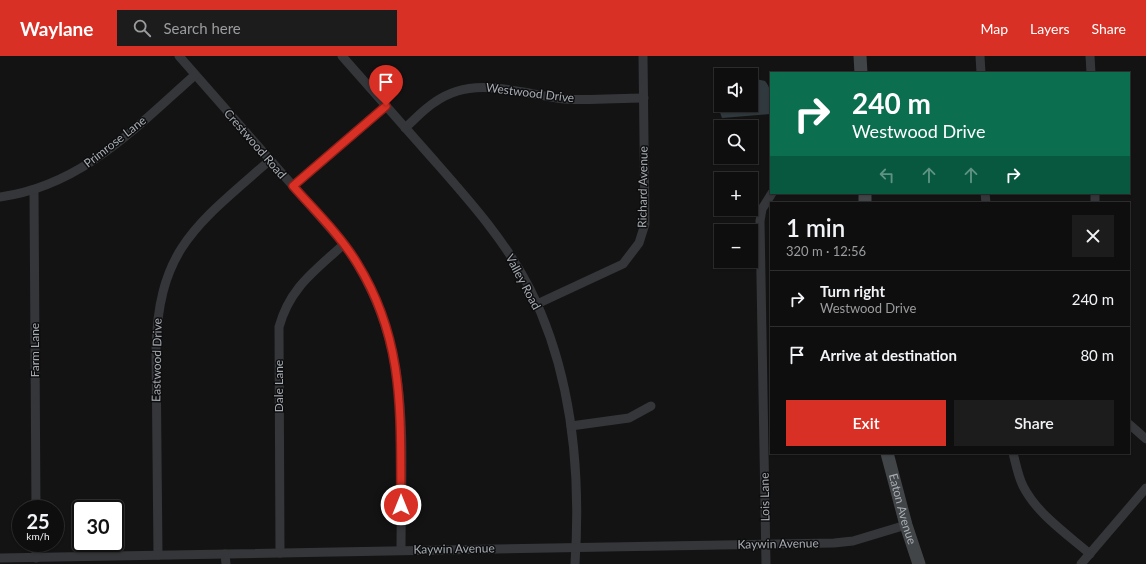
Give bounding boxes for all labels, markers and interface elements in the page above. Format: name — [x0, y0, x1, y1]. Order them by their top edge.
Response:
search box — [117, 10, 397, 46]
text: Waylane — [20, 17, 93, 40]
icon: search — [131, 17, 153, 39]
text: Search here — [163, 19, 241, 37]
text: Map — [980, 20, 1008, 37]
text: Layers — [1030, 20, 1070, 37]
text: Share — [1092, 20, 1126, 37]
pin — [369, 65, 403, 106]
map controls — [714, 68, 758, 268]
button: sound — [714, 68, 758, 112]
icon: arrive — [375, 71, 397, 93]
street label: Westwood Drive — [485, 80, 575, 105]
text: 240 m — [852, 86, 931, 120]
icon: right — [786, 88, 838, 140]
street label: Crestwood Road — [221, 106, 290, 182]
street label: Primrose Lane — [81, 113, 149, 171]
button: search — [714, 120, 758, 164]
text: Westwood Drive — [852, 120, 985, 142]
street label: Richard Avenue — [634, 146, 651, 228]
icon: left — [876, 164, 898, 186]
icon: ahead — [918, 164, 940, 186]
icon: ahead — [960, 164, 982, 186]
icon: right — [1002, 164, 1024, 186]
button: + — [714, 172, 758, 216]
text: 1 min — [786, 213, 845, 242]
button: close — [1072, 215, 1114, 257]
button: − — [714, 224, 758, 268]
text: 320 m · 12:56 — [786, 243, 866, 259]
street label: Valley Road — [503, 251, 544, 312]
text: Turn right — [820, 282, 885, 300]
icon: right — [786, 288, 808, 310]
text: 240 m — [1072, 290, 1114, 308]
text: Westwood Drive — [820, 300, 916, 316]
street label: Eastwood Drive — [148, 318, 165, 402]
street label: Farm Lane — [27, 323, 42, 377]
icon: arrive — [786, 344, 808, 366]
text: Arrive at destination — [820, 346, 957, 364]
text: 80 m — [1080, 346, 1114, 364]
street label: Dale Lane — [271, 360, 286, 412]
button: Exit — [786, 400, 946, 446]
button: Share — [954, 400, 1114, 446]
street label: Lois Lane — [757, 472, 772, 522]
street label: Eaton Avenue — [886, 472, 920, 546]
position arrow — [380, 484, 422, 526]
speed limit sign: 30 — [72, 500, 124, 552]
text: 25 — [26, 509, 50, 533]
text: km/h — [26, 530, 50, 542]
street label: Kaywin Avenue — [737, 535, 819, 552]
street label: Kaywin Avenue — [413, 540, 495, 557]

